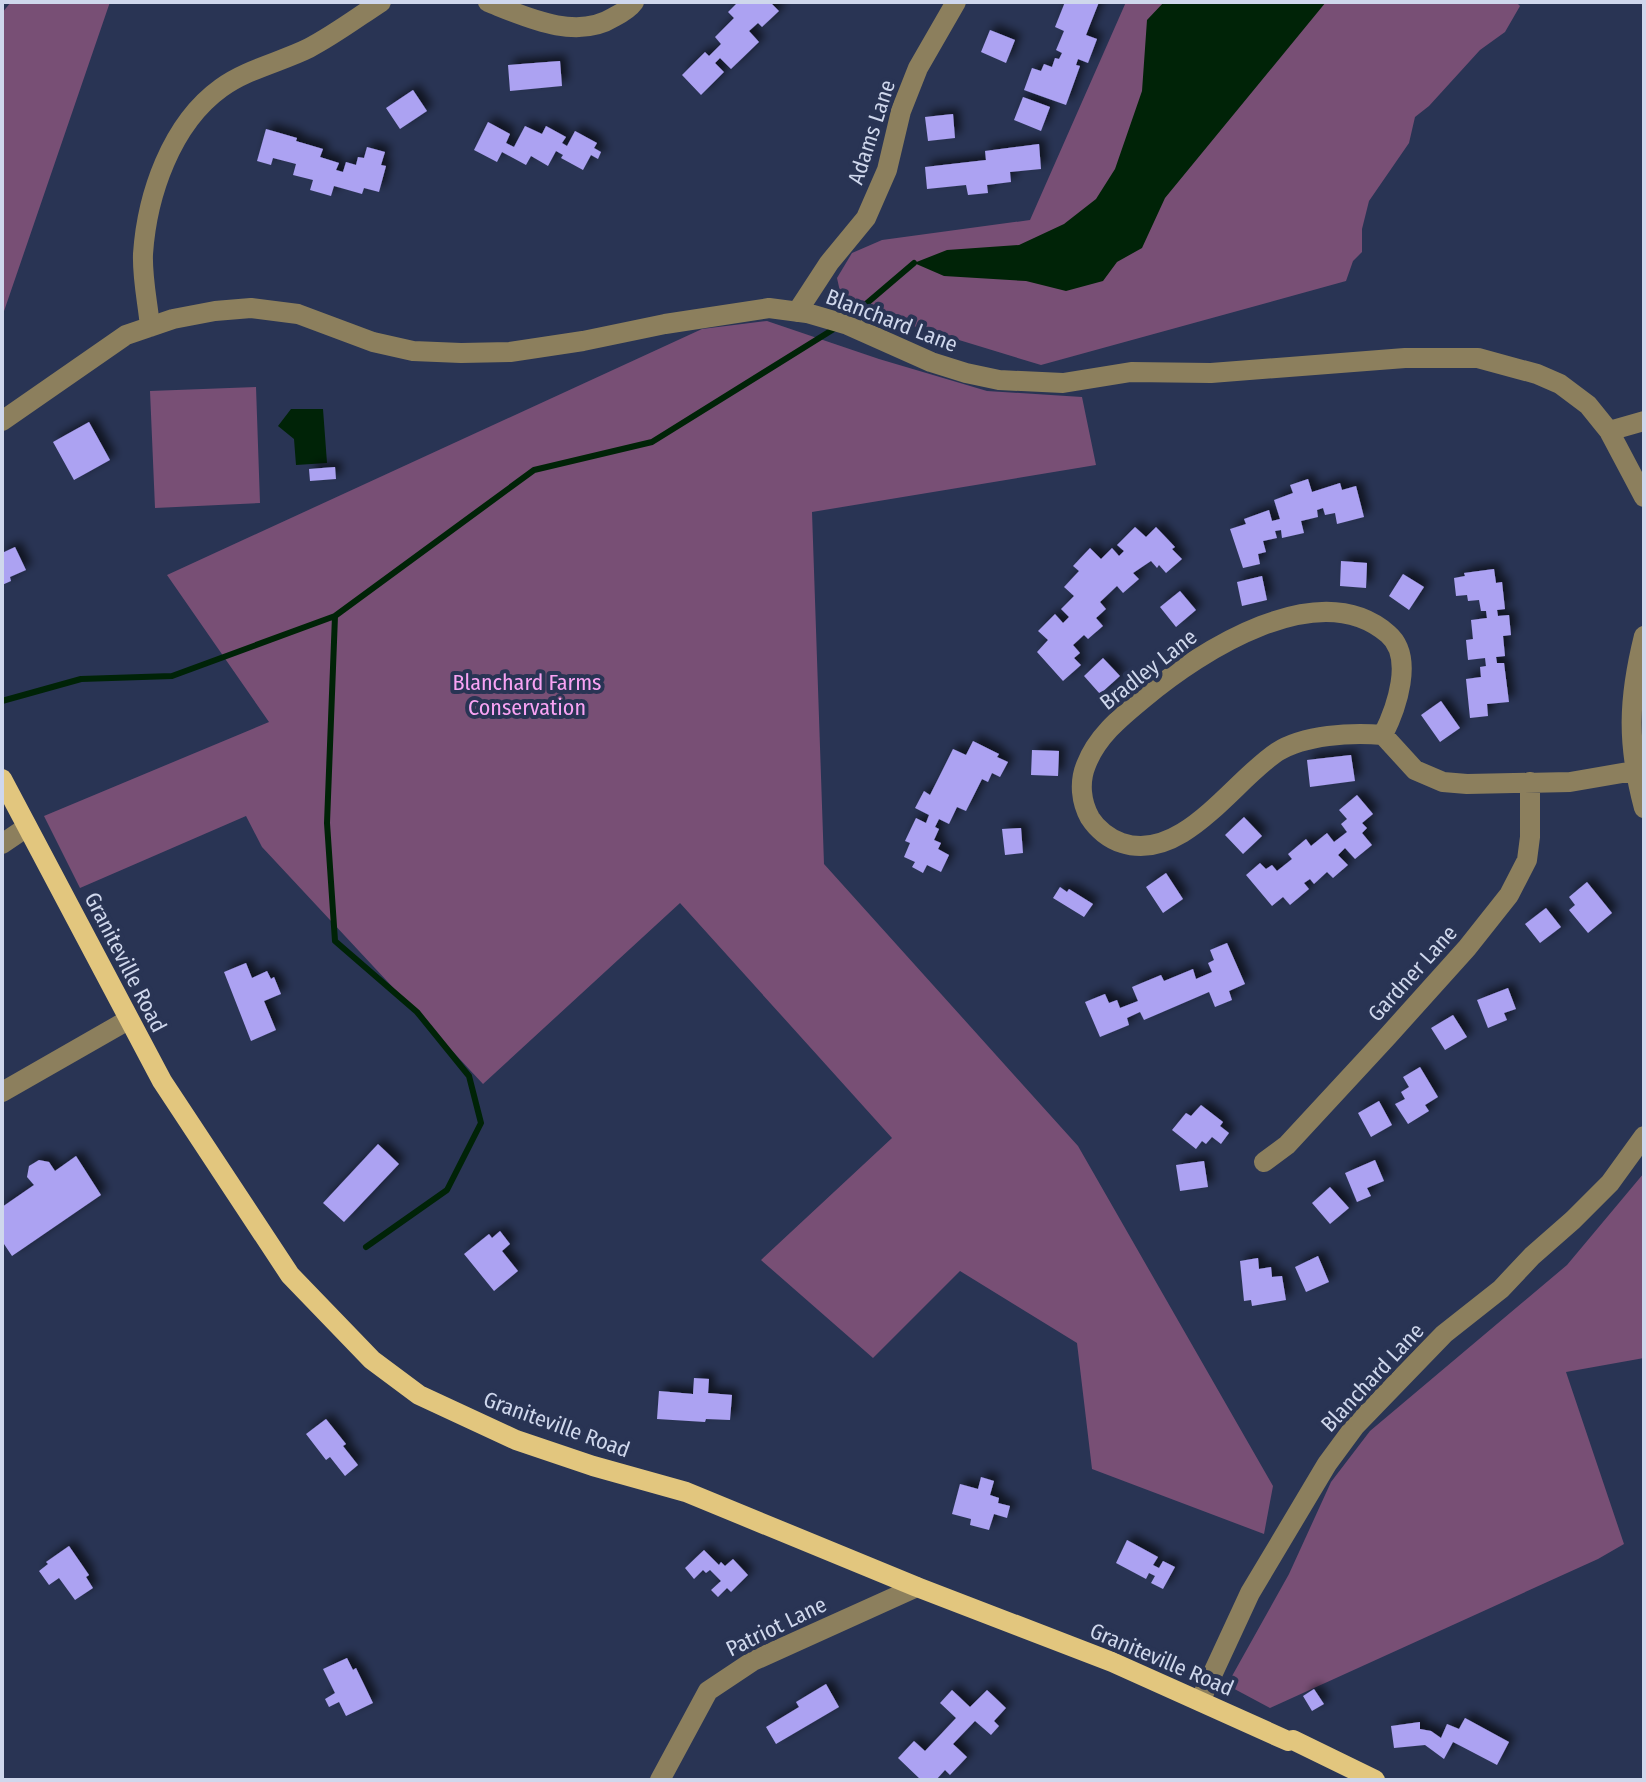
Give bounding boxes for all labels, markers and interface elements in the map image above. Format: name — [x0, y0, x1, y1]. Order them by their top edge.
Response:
street label: Adams Lane — [842, 76, 901, 188]
street label: Blanchard Lane — [822, 283, 961, 358]
street label: Bradley Lane — [1094, 623, 1202, 716]
park label: Blanchard Farms Conservation — [452, 669, 602, 721]
street label: Graniteville Road — [79, 888, 172, 1037]
street label: Gardner Lane — [1362, 920, 1463, 1027]
street label: Blanchard Lane — [1315, 1317, 1430, 1437]
street label: Graniteville Road — [480, 1386, 634, 1463]
street label: Patriot Lane — [722, 1591, 831, 1662]
street label: Graniteville Road — [1086, 1617, 1238, 1702]

